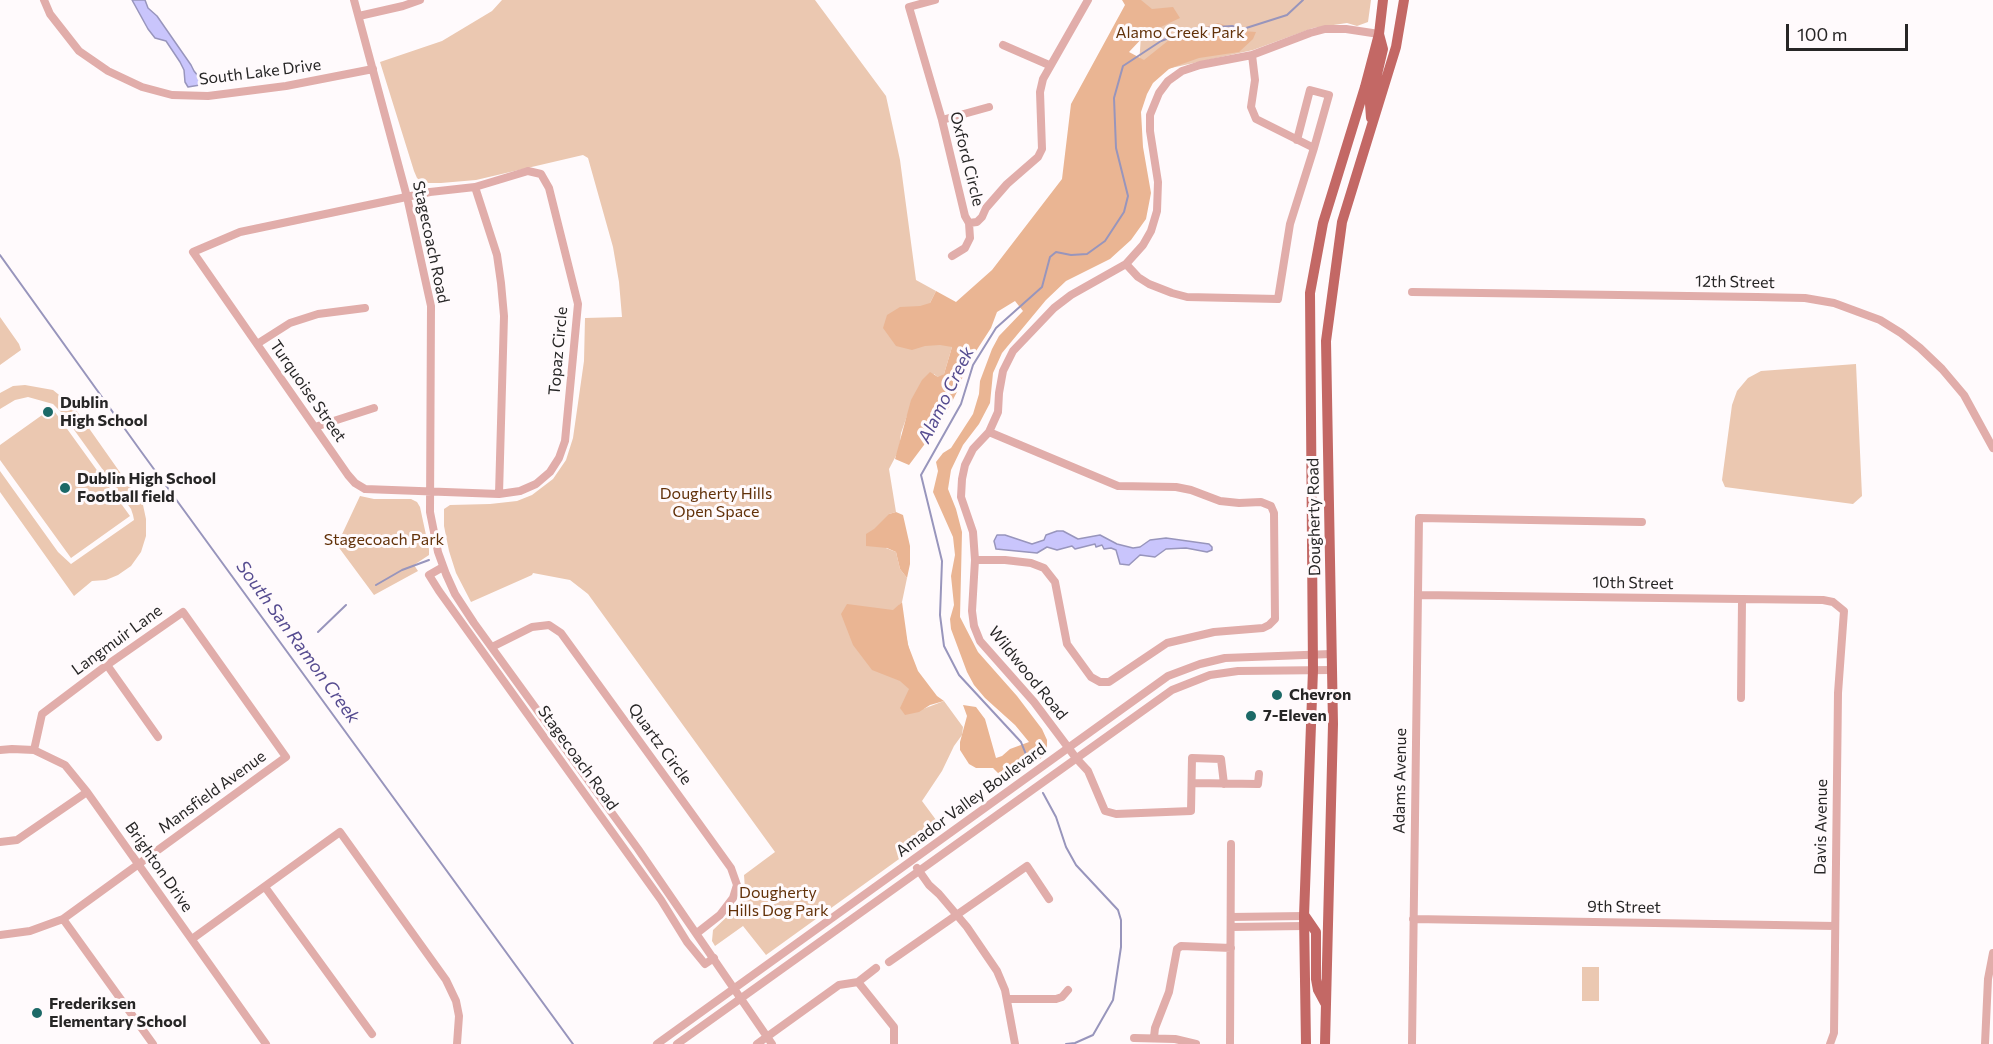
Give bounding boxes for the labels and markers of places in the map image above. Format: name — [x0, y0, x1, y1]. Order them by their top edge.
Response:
place label: Dublin High School — [60, 393, 148, 431]
marker: Dublin High School — [41, 405, 55, 419]
place label: Dublin High School Football field — [77, 469, 216, 507]
marker: Dublin High School Football field — [58, 481, 72, 495]
place label: Chevron — [1289, 685, 1351, 705]
marker: Chevron — [1270, 688, 1284, 702]
place label: 7-Eleven — [1263, 706, 1327, 726]
marker: 7-Eleven — [1244, 709, 1258, 723]
place label: Frederiksen Elementary School — [49, 994, 187, 1032]
marker: Frederiksen Elementary School — [30, 1006, 44, 1020]

